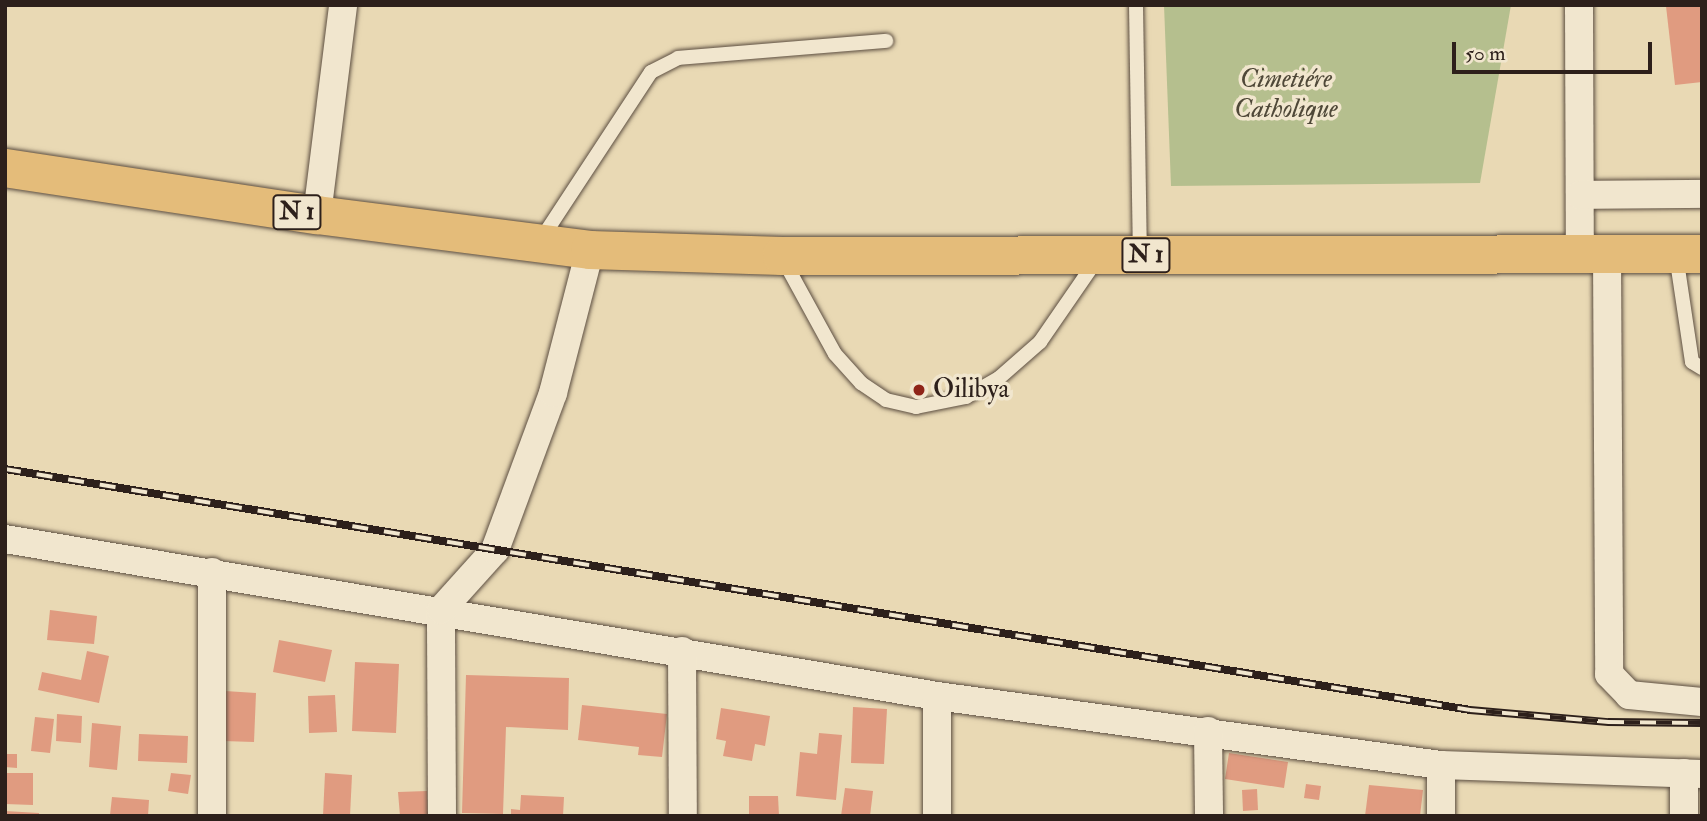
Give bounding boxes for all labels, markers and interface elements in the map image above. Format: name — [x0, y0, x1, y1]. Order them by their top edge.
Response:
scale bar — [1455, 28, 1654, 72]
text: 50 m — [1465, 40, 1506, 67]
park label: Cimetiére Catholique — [1234, 64, 1338, 126]
road number: N 1 — [271, 192, 323, 232]
road number: N 1 — [1120, 234, 1172, 276]
place label: Oilibya — [933, 374, 1009, 406]
marker: Oilibya — [911, 382, 927, 398]

